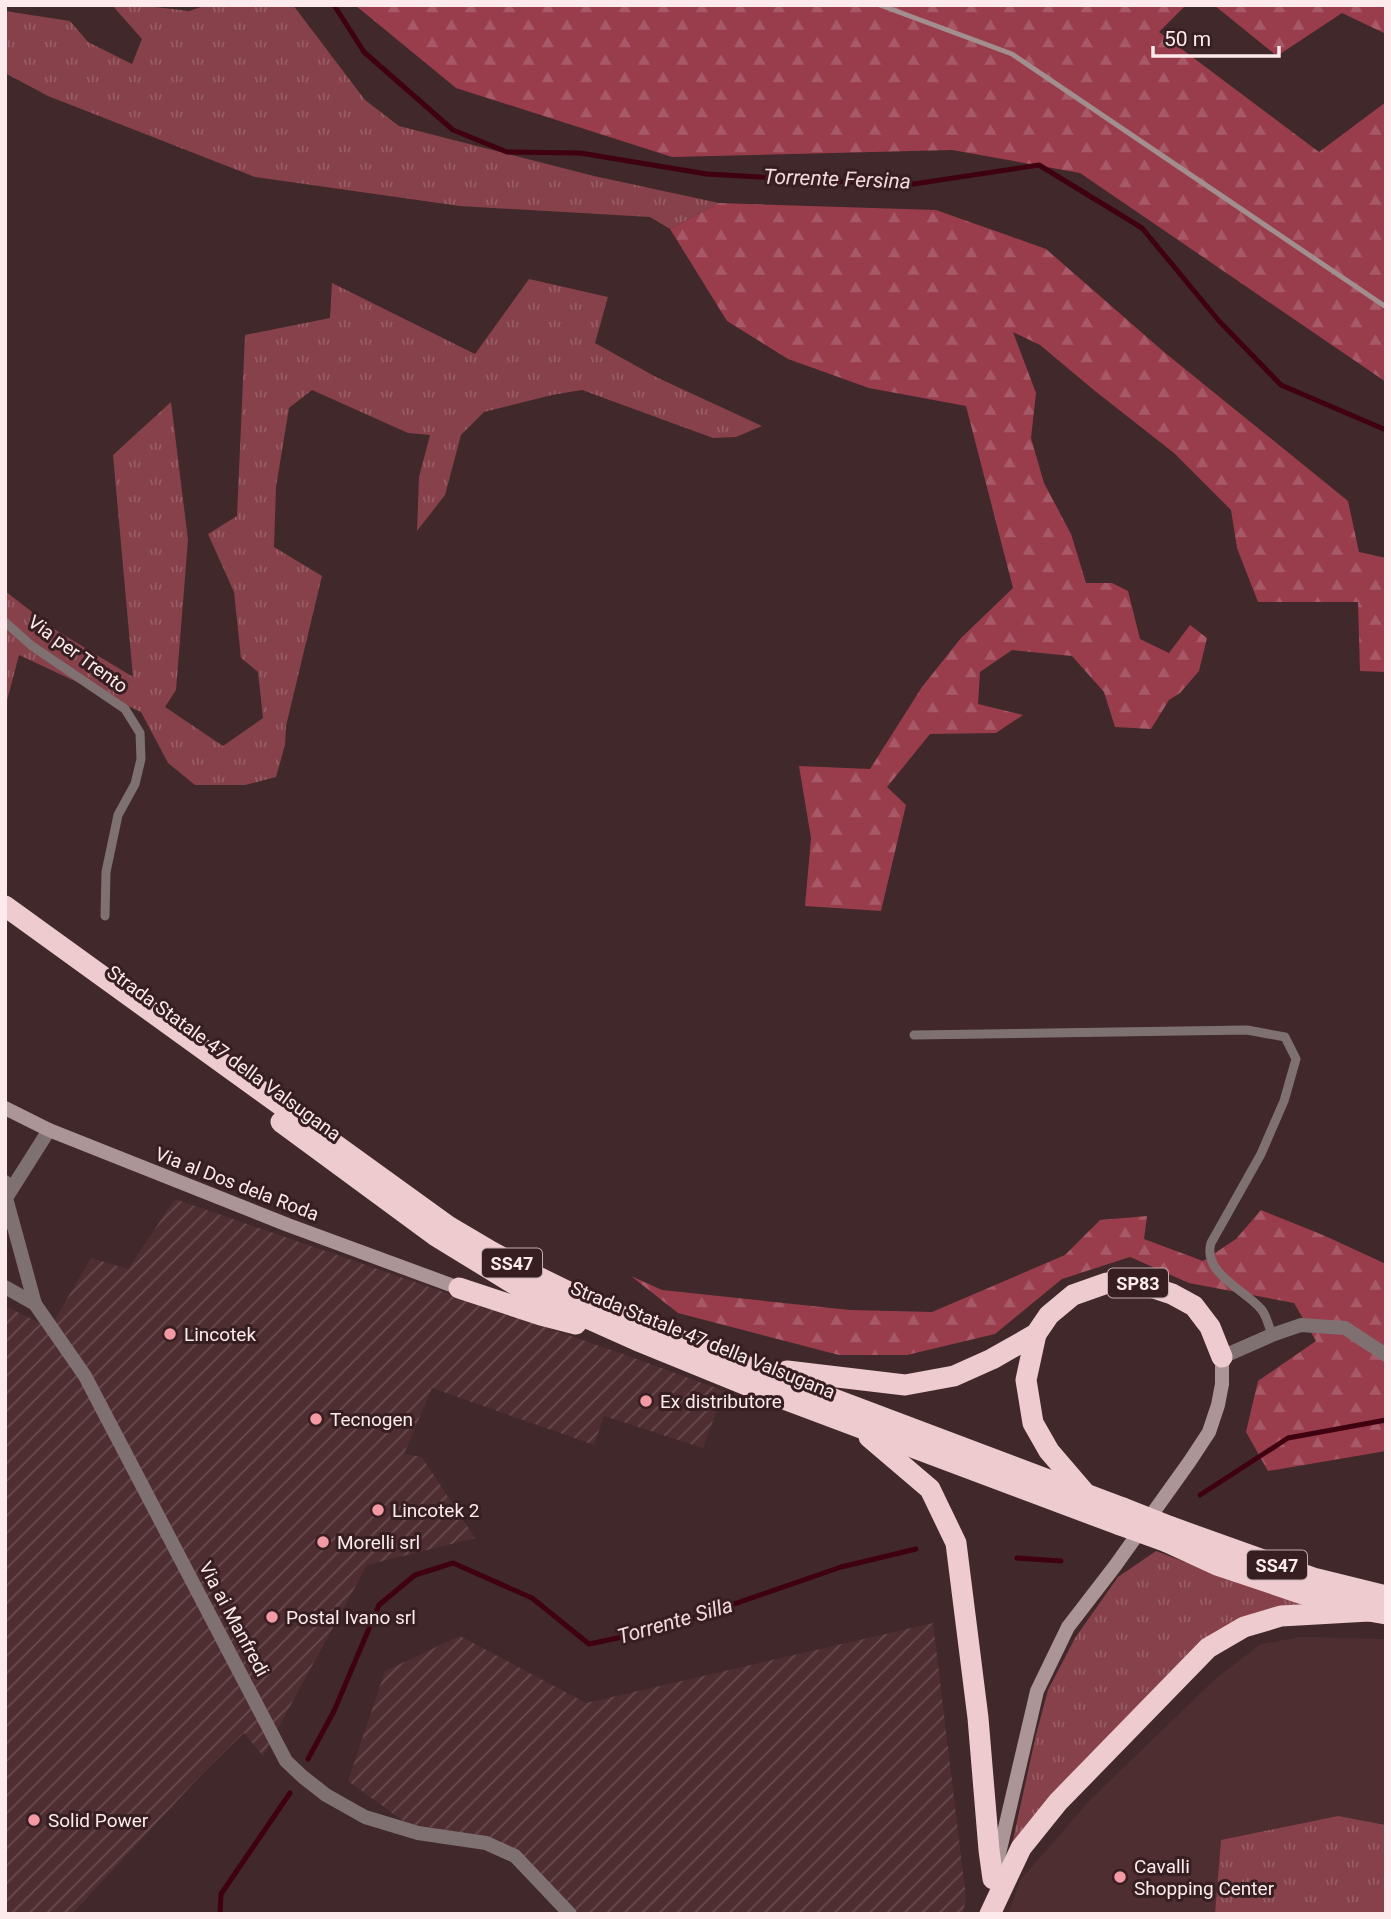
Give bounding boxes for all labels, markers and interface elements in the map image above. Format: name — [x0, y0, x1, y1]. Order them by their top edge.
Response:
scale bar — [1153, 14, 1279, 58]
text: 50 m — [1164, 27, 1211, 51]
water label: Torrente Fersina — [763, 164, 911, 194]
street label: Via per Trento — [24, 610, 132, 698]
street label: Strada Statale 47 della Valsugana — [103, 960, 345, 1146]
street label: Via al Dos dela Roda — [152, 1142, 322, 1226]
road number: SS47 — [482, 1248, 542, 1278]
road number: SP83 — [1108, 1268, 1168, 1298]
street label: Strada Statale 47 della Valsugana — [567, 1276, 839, 1404]
place label: Lincotek — [184, 1323, 256, 1346]
marker: Lincotek — [162, 1326, 178, 1342]
place label: Ex distributore — [660, 1390, 782, 1413]
marker: Ex distributore — [638, 1393, 654, 1409]
place label: Tecnogen — [330, 1408, 413, 1431]
marker: Tecnogen — [308, 1411, 324, 1427]
place label: Lincotek 2 — [392, 1499, 479, 1522]
marker: Lincotek 2 — [370, 1502, 386, 1518]
place label: Morelli srl — [337, 1531, 420, 1554]
marker: Morelli srl — [315, 1534, 331, 1550]
road number: SS47 — [1247, 1550, 1307, 1580]
street label: Via ai Manfredi — [194, 1557, 274, 1681]
water label: Torrente Silla — [614, 1593, 736, 1649]
place label: Postal Ivano srl — [286, 1606, 416, 1629]
marker: Postal Ivano srl — [264, 1609, 280, 1625]
place label: Solid Power — [48, 1809, 149, 1832]
marker: Solid Power — [26, 1812, 42, 1828]
place label: Cavalli Shopping Center — [1134, 1855, 1275, 1900]
marker: Cavalli Shopping Center — [1112, 1869, 1128, 1885]

